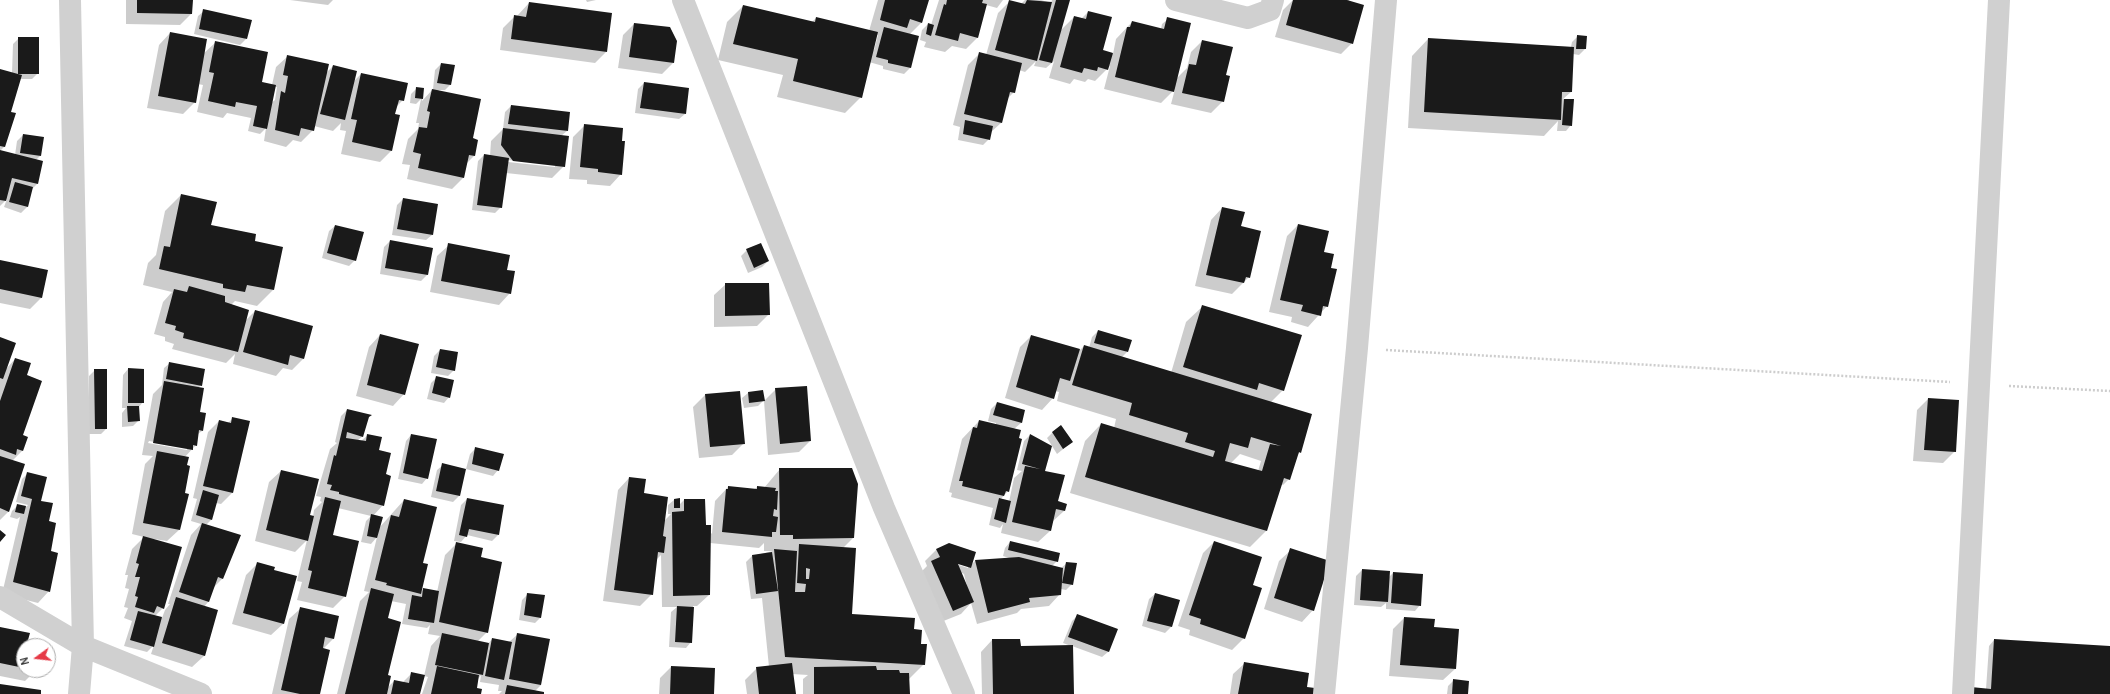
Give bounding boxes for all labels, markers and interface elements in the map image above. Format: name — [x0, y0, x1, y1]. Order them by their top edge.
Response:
north arrow — [16, 638, 56, 678]
text: N — [18, 655, 32, 666]

